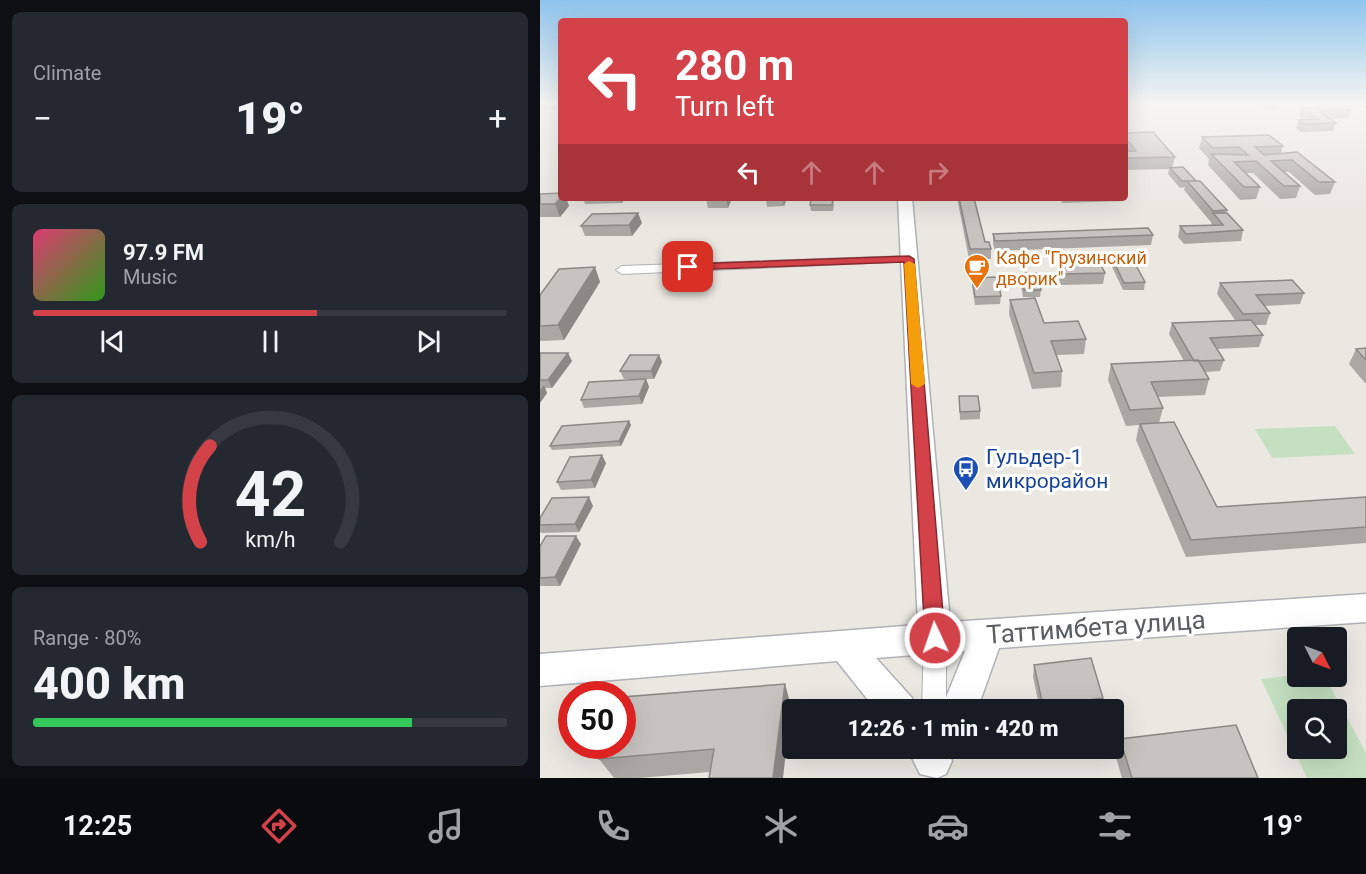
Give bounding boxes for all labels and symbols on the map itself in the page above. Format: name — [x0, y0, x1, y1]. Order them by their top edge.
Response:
pin — [662, 241, 713, 292]
place label: Кафе "Грузинский дворик" — [996, 247, 1147, 289]
cafe icon: Кафе "Грузинский дворик" — [962, 252, 992, 290]
place label: Гульдер-1 микрорайон — [986, 445, 1108, 493]
bus stop icon: Гульдер-1 микрорайон — [951, 454, 981, 492]
street label: Таттимбета улица — [985, 604, 1207, 650]
position arrow — [903, 606, 967, 670]
north arrow — [1287, 627, 1347, 687]
speed limit sign: 50 — [558, 681, 636, 759]

